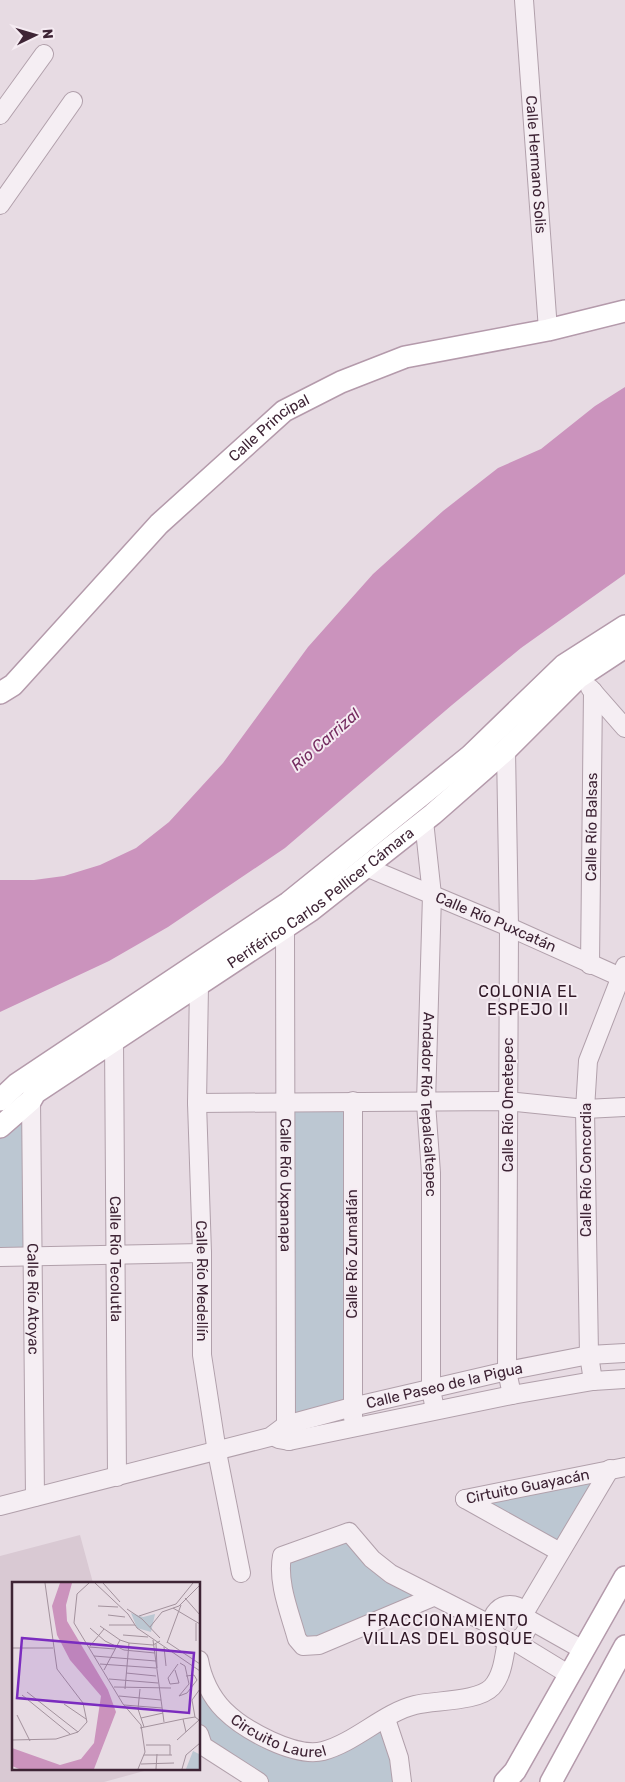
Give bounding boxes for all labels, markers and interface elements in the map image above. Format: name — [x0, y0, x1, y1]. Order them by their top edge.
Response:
north arrow — [10, 10, 60, 60]
text: N — [39, 28, 56, 40]
street label: Calle Hermano Solis — [522, 95, 550, 235]
street label: Calle Principal — [225, 391, 312, 466]
water label: Rio Carrizal — [287, 704, 364, 774]
street label: Calle Río Balsas — [582, 772, 601, 882]
street label: Periférico Carlos Pellicer Cámara — [224, 824, 417, 972]
street label: Calle Río Puxcatán — [433, 888, 559, 956]
district label: COLONIA EL ESPEJO II — [478, 982, 578, 1019]
street label: Andador Río Tepalcaltepec — [417, 1012, 440, 1197]
street label: Calle Río Ometepec — [499, 1037, 517, 1173]
street label: Calle Río Concordia — [577, 1103, 595, 1237]
street label: Calle Río Uxpanapa — [276, 1118, 295, 1252]
street label: Calle Río Zumatlán — [343, 1189, 361, 1319]
street label: Calle Río Tecolutla — [106, 1196, 125, 1322]
street label: Calle Río Medellín — [192, 1220, 211, 1341]
street label: Calle Río Atoyac — [23, 1243, 43, 1355]
street label: Calle Paseo de la Pigua — [364, 1359, 524, 1412]
street label: Cirtuito Guayacán — [465, 1465, 591, 1508]
inset map — [12, 1582, 200, 1770]
district label: FRACCIONAMIENTO VILLAS DEL BOSQUE — [363, 1611, 533, 1648]
street label: Circuito Laurel — [227, 1710, 328, 1761]

